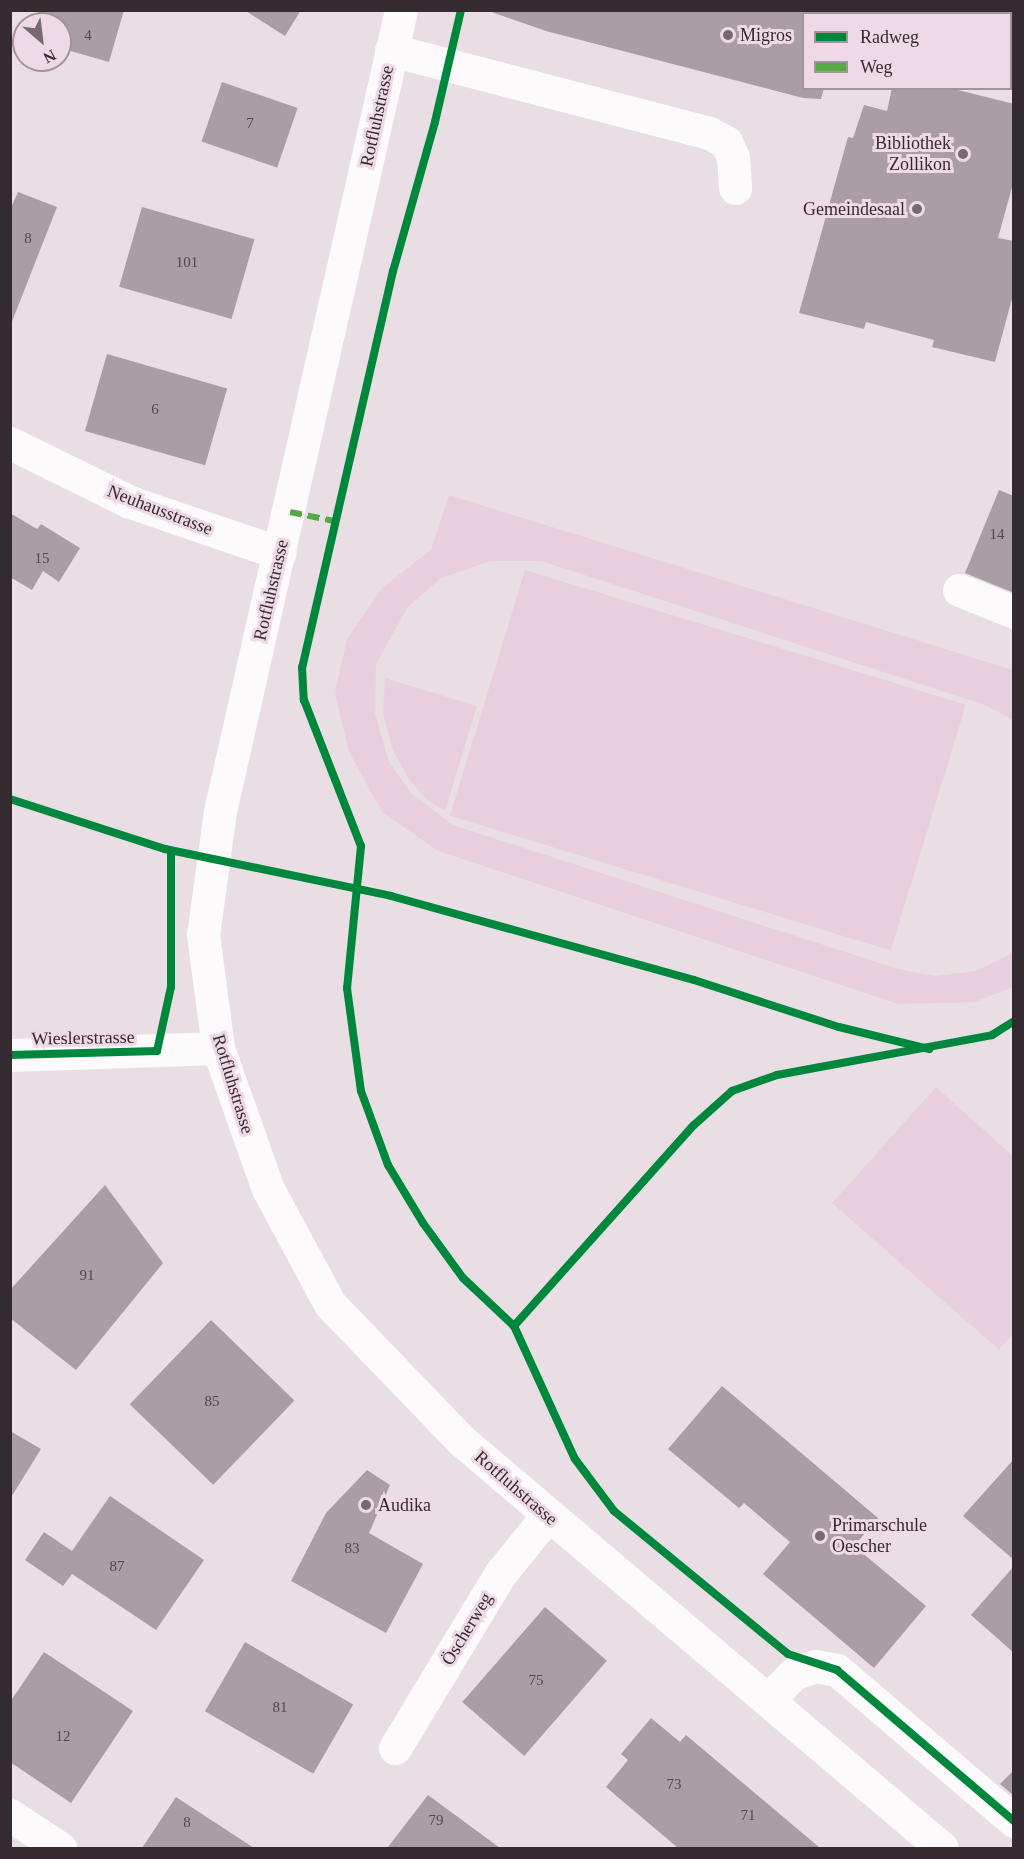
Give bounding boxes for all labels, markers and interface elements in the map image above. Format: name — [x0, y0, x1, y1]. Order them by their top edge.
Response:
north arrow — [12, 12, 72, 72]
legend — [802, 12, 1012, 90]
place label: Migros — [740, 24, 792, 46]
house number: 4 — [84, 27, 92, 45]
text: Radweg — [860, 27, 919, 47]
marker: Migros — [721, 28, 735, 42]
text: N — [41, 46, 59, 67]
text: Weg — [860, 57, 893, 77]
street label: Rotfluhstrasse — [356, 63, 398, 169]
house number: 7 — [246, 115, 254, 133]
place label: Bibliothek Zollikon — [875, 133, 951, 176]
marker: Bibliothek Zollikon — [956, 147, 970, 161]
place label: Gemeindesaal — [803, 198, 905, 220]
marker: Gemeindesaal — [910, 202, 924, 216]
house number: 8 — [24, 230, 32, 248]
house number: 101 — [176, 254, 198, 272]
house number: 6 — [151, 401, 159, 419]
street label: Neuhausstrasse — [104, 480, 216, 540]
house number: 14 — [990, 526, 1004, 544]
street label: Rotfluhstrasse — [249, 537, 293, 643]
house number: 15 — [34, 550, 50, 568]
street label: Wieslerstrasse — [31, 1026, 135, 1050]
street label: Rotfluhstrasse — [208, 1032, 258, 1136]
house number: 91 — [80, 1267, 94, 1285]
house number: 85 — [204, 1393, 220, 1411]
street label: Rotfluhstrasse — [470, 1446, 562, 1530]
place label: Audika — [378, 1494, 431, 1516]
marker: Audika — [359, 1498, 373, 1512]
place label: Primarschule Oescher — [832, 1515, 927, 1558]
marker: Primarschule Oescher — [813, 1529, 827, 1543]
house number: 83 — [344, 1540, 360, 1558]
house number: 87 — [110, 1558, 124, 1576]
street label: Öscherweg — [437, 1589, 497, 1669]
house number: 75 — [528, 1672, 544, 1690]
house number: 81 — [272, 1699, 288, 1717]
house number: 12 — [56, 1728, 70, 1746]
house number: 73 — [666, 1776, 682, 1794]
house number: 71 — [740, 1807, 756, 1825]
house number: 79 — [428, 1812, 444, 1830]
house number: 8 — [183, 1814, 191, 1832]

